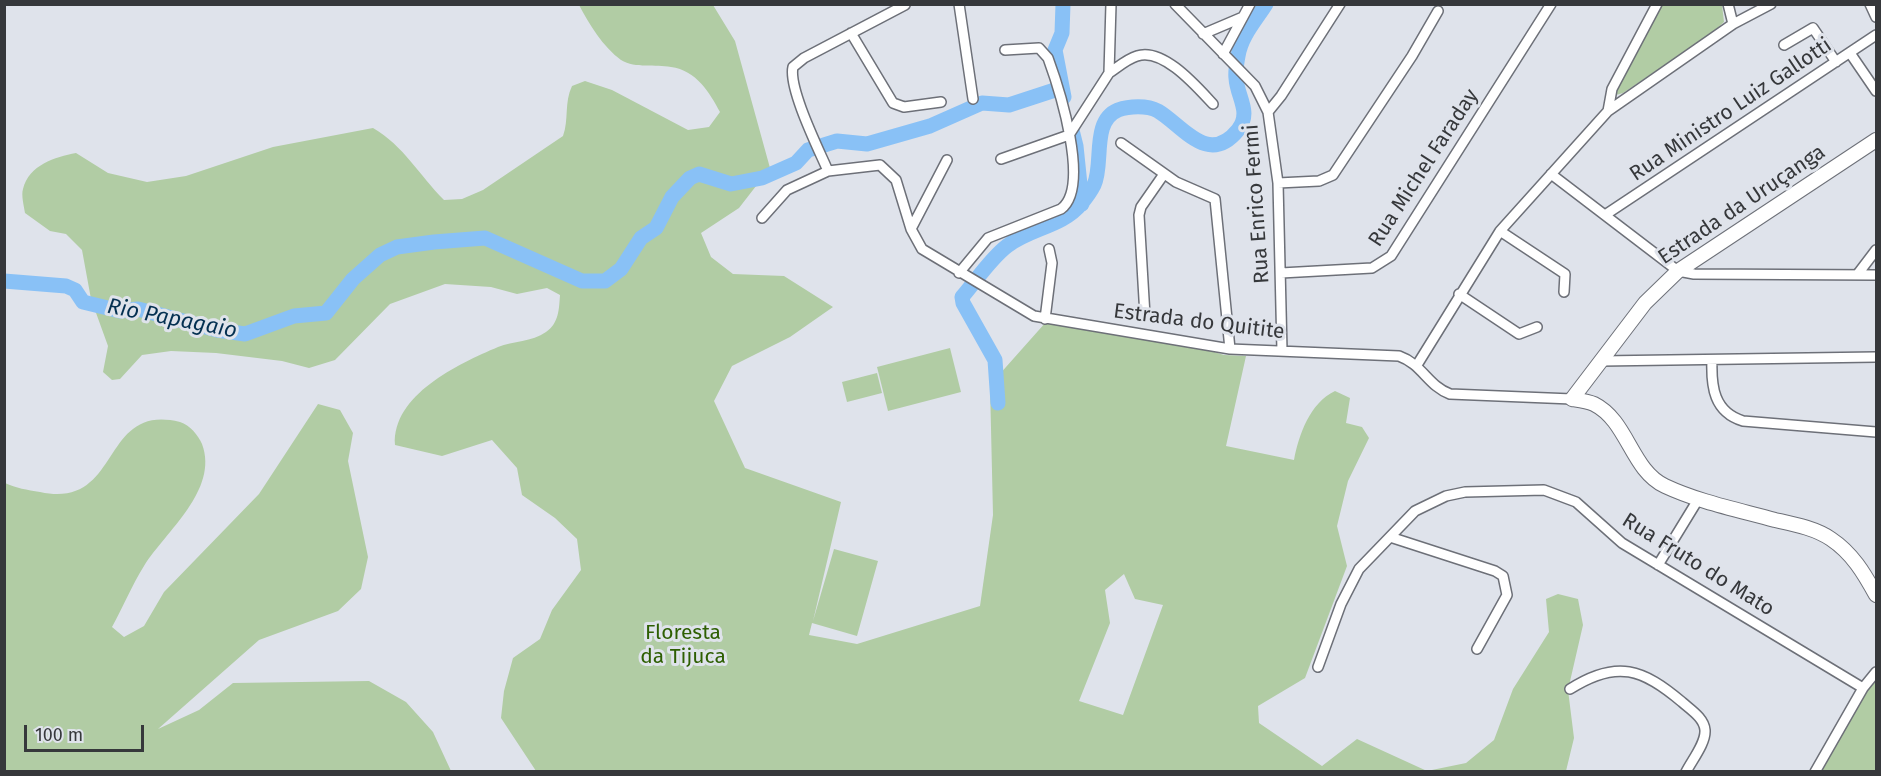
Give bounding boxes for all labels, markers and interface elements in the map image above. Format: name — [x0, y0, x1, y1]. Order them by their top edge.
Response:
street label: Rua Ministro Luiz Gallotti — [1625, 33, 1837, 187]
street label: Rua Michel Faraday — [1364, 84, 1484, 252]
street label: Rua Enrico Fermi — [1239, 123, 1275, 285]
street label: Estrada da Uruçanga — [1654, 140, 1830, 270]
water label: Rio Papagaio — [105, 293, 239, 345]
street label: Estrada do Quitite — [1112, 299, 1286, 345]
street label: Rua Fruto do Mato — [1617, 508, 1779, 622]
park label: Floresta da Tijuca — [640, 620, 726, 670]
scale bar — [27, 713, 147, 751]
text: 100 m — [35, 724, 83, 746]

